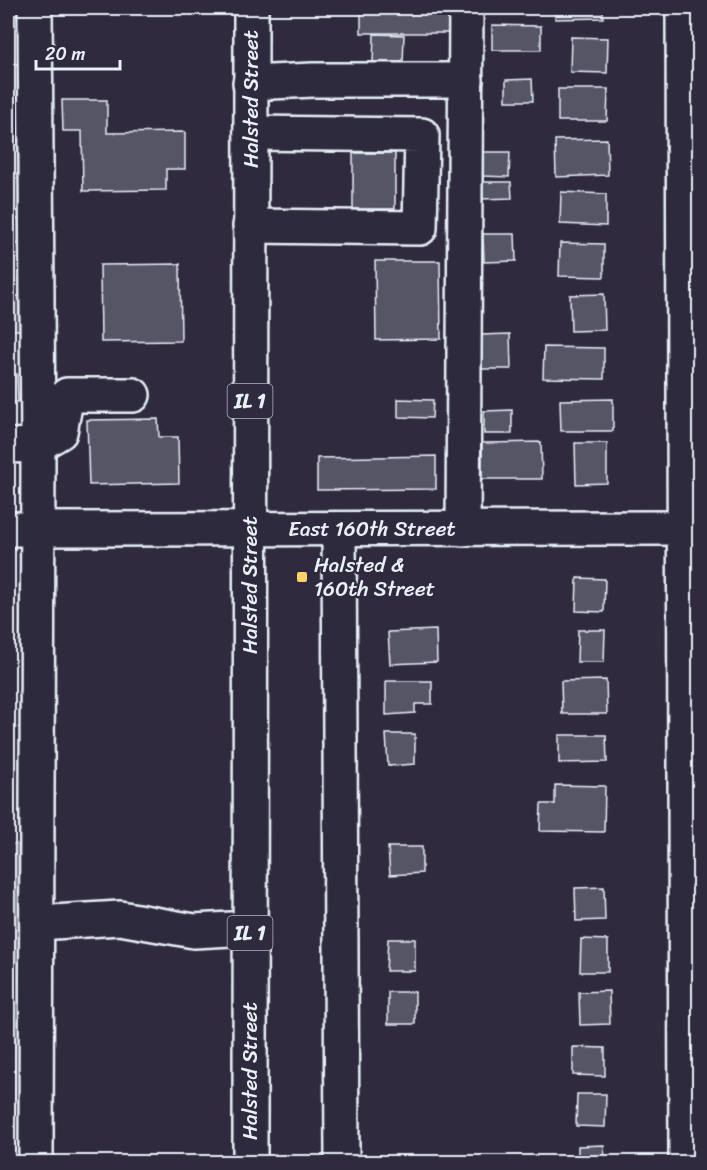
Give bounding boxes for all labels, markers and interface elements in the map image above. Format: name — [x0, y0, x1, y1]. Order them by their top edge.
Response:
street label: Halsted Street — [232, 30, 270, 168]
scale bar — [36, 33, 120, 71]
text: 20 m — [45, 38, 85, 70]
road number: IL 1 — [228, 384, 272, 418]
street label: East 160th Street — [288, 510, 456, 548]
street label: Halsted Street — [231, 516, 269, 654]
place label: Halsted & 160th Street — [314, 546, 435, 608]
marker: Halsted & 160th Street — [295, 570, 309, 584]
road number: IL 1 — [228, 916, 272, 950]
street label: Halsted Street — [231, 1002, 269, 1140]

